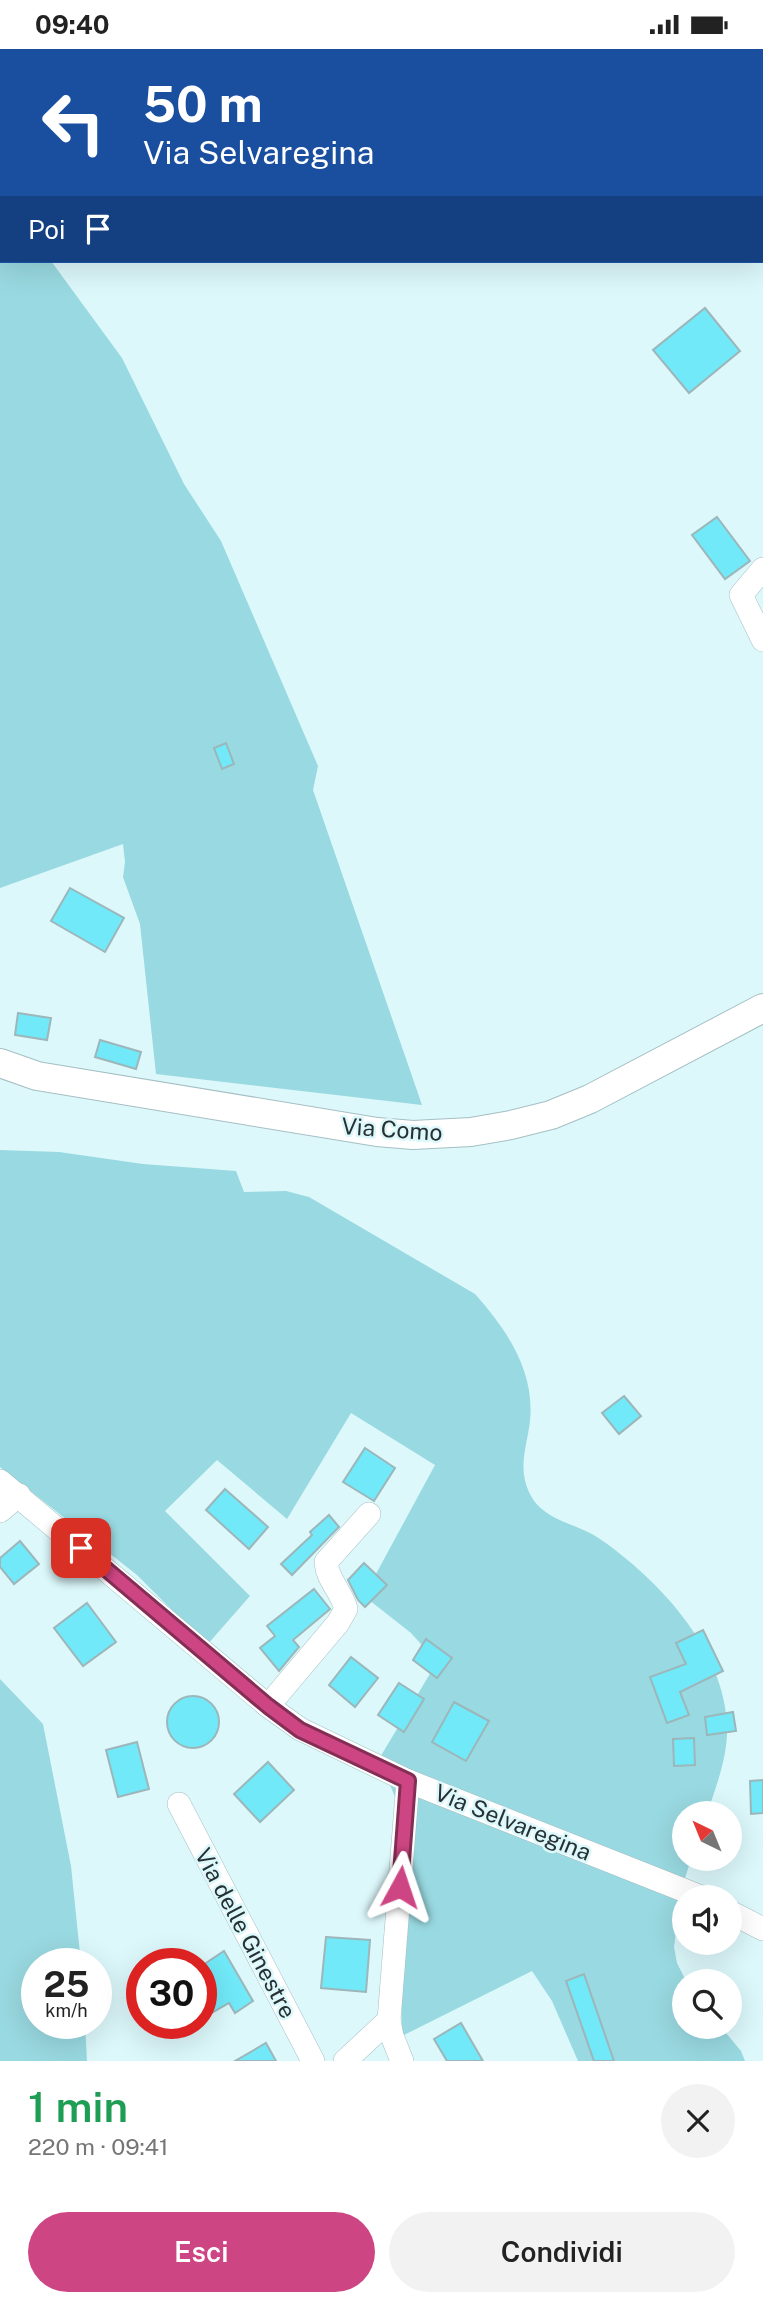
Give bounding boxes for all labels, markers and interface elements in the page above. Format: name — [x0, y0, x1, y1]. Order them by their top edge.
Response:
text: 09:40 — [35, 9, 110, 40]
text: 50 m — [143, 75, 263, 133]
icon: left — [28, 77, 119, 168]
text: Via Selvaregina — [143, 134, 374, 171]
icon: arrive — [79, 210, 117, 248]
text: Poi — [28, 214, 65, 245]
street label: Via Como — [341, 1112, 443, 1146]
pin — [51, 1518, 111, 1578]
icon: arrive — [62, 1529, 100, 1567]
street label: Via Selvaregina — [431, 1778, 595, 1866]
north arrow — [672, 1801, 742, 1871]
map controls — [672, 1801, 742, 2039]
street label: Via delle Ginestre — [190, 1843, 302, 2023]
position arrow — [363, 1850, 437, 1924]
button: sound — [672, 1885, 742, 1955]
speed limit sign: 30 — [126, 1948, 217, 2039]
text: 25 — [44, 1964, 89, 2005]
button: search — [672, 1969, 742, 2039]
text: km/h — [45, 2000, 88, 2021]
text: 1 min — [28, 2082, 128, 2131]
button: close — [661, 2084, 735, 2158]
text: 220 m · 09:41 — [28, 2133, 168, 2160]
button: Esci — [28, 2212, 375, 2292]
button: Condividi — [389, 2212, 735, 2292]

